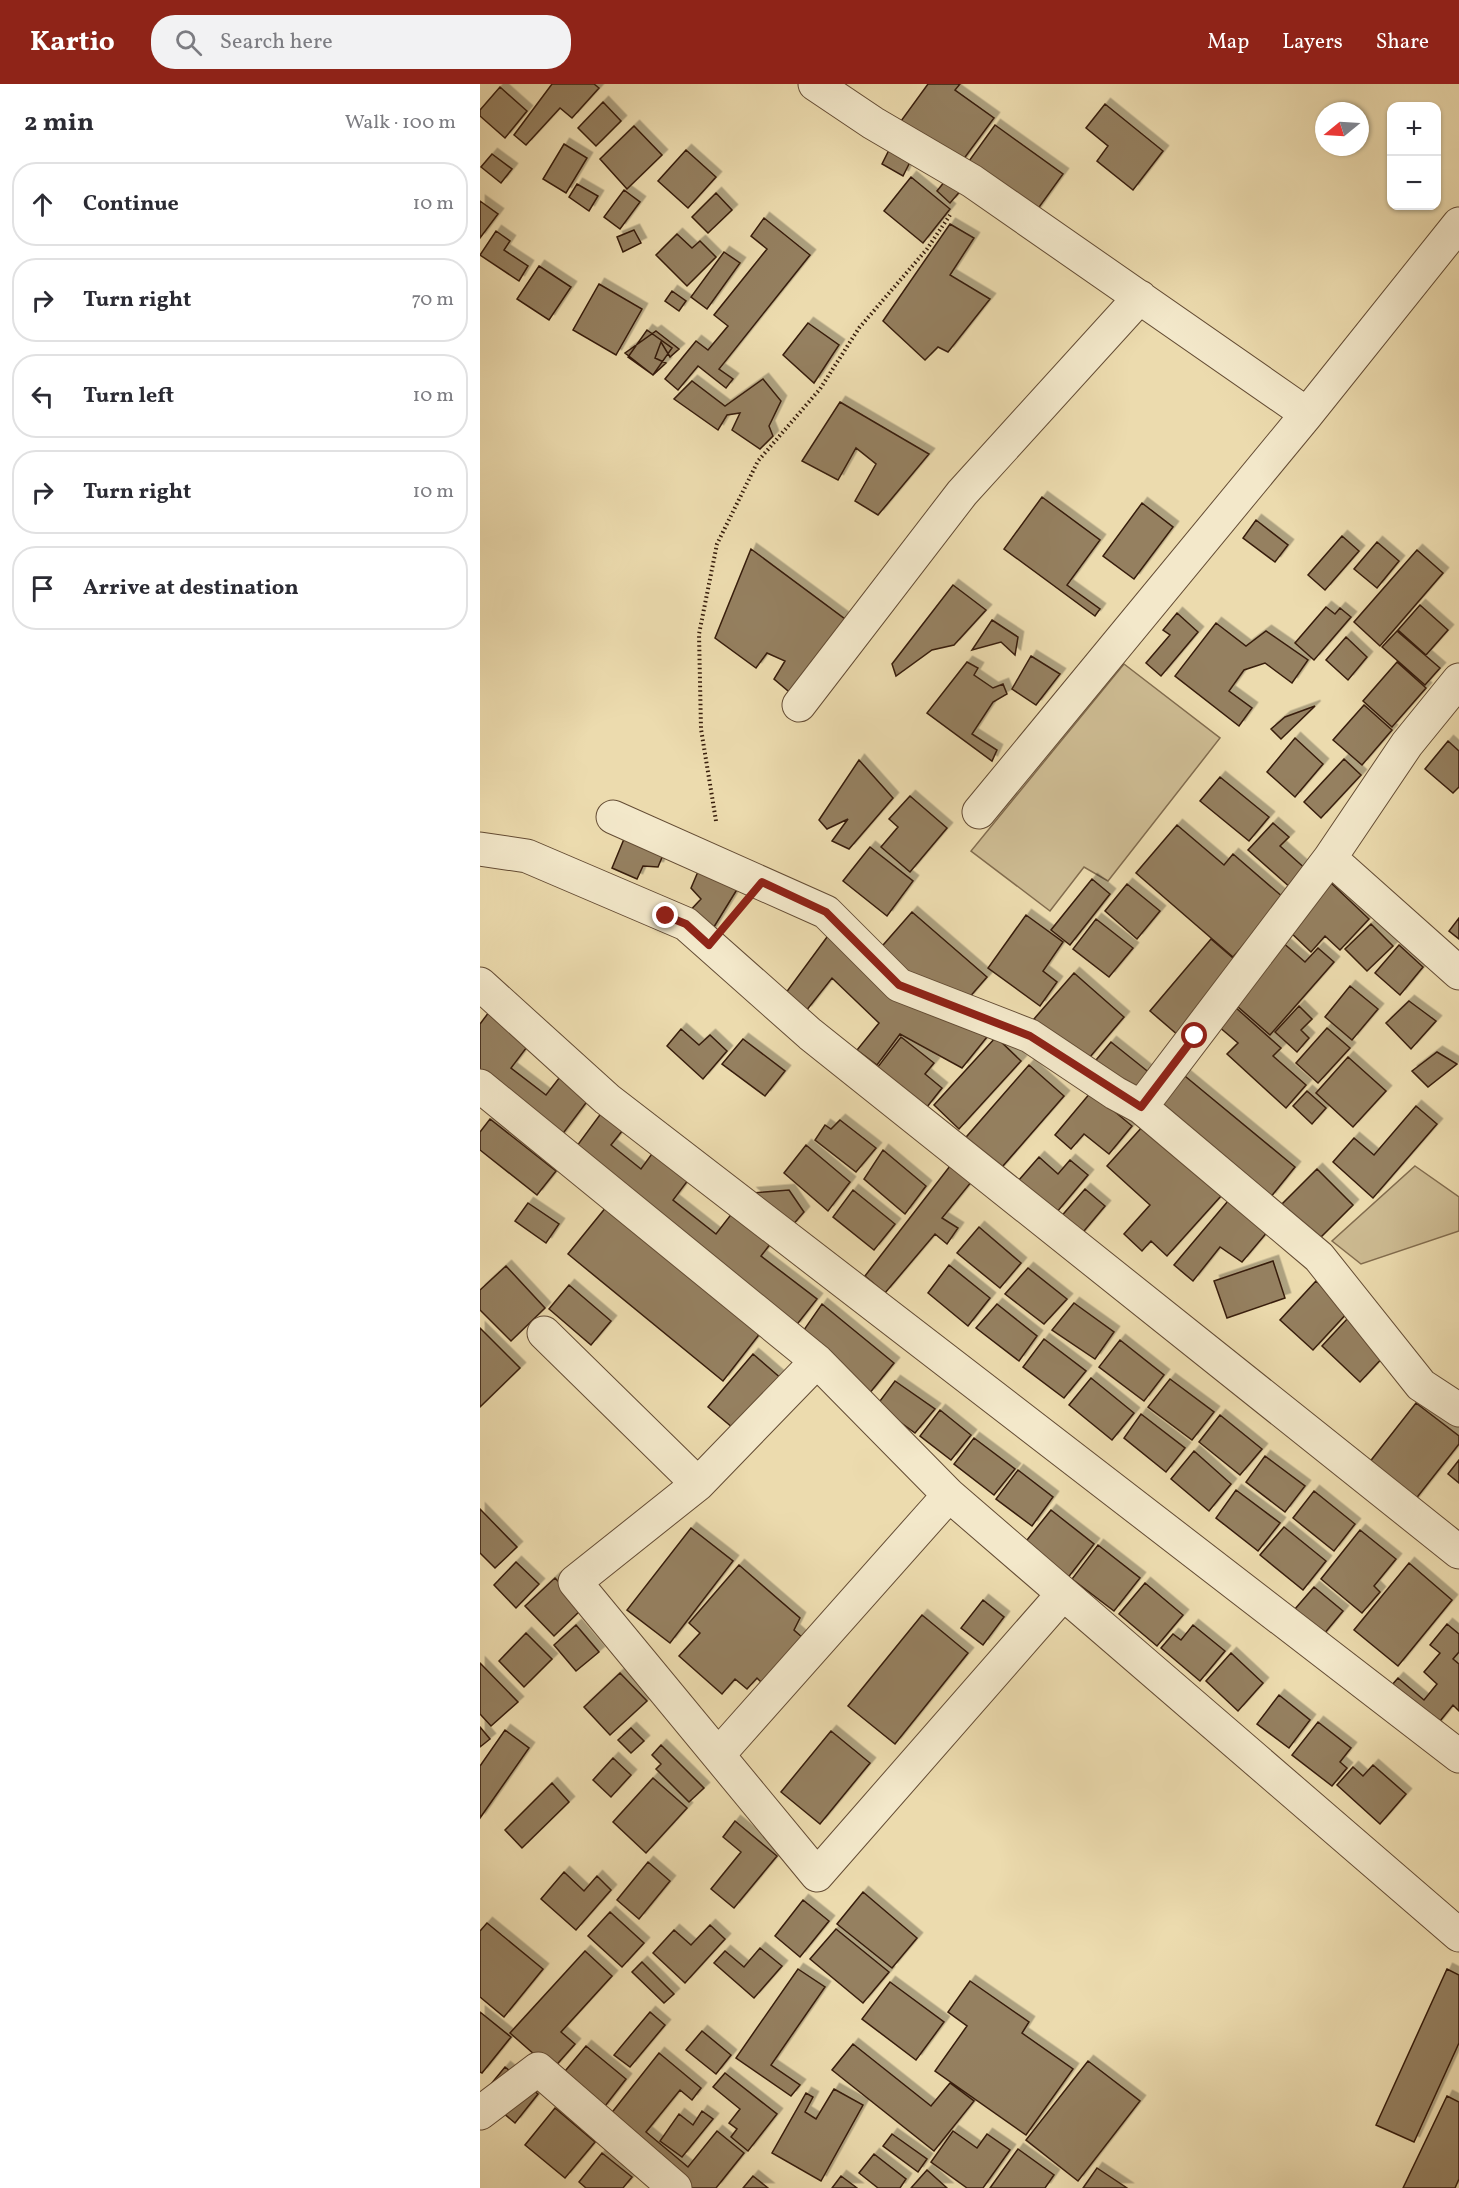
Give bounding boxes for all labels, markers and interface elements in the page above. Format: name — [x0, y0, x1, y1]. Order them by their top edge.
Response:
search box — [151, 15, 571, 69]
text: Kartio — [30, 23, 115, 62]
icon: search — [172, 26, 205, 59]
text: Search here — [220, 27, 333, 58]
text: Map — [1207, 28, 1249, 57]
text: Layers — [1282, 28, 1343, 57]
text: Share — [1376, 28, 1429, 57]
north arrow — [1315, 102, 1369, 156]
map controls — [1387, 102, 1441, 210]
button: + — [1387, 102, 1441, 156]
text: 2 min — [24, 105, 94, 141]
text: Walk · 100 m — [345, 109, 456, 137]
button: − — [1387, 156, 1441, 210]
icon: ahead — [26, 188, 59, 221]
text: Continue — [83, 189, 179, 220]
text: 10 m — [413, 190, 454, 218]
icon: right — [26, 284, 59, 317]
text: Turn right — [83, 285, 191, 316]
text: 70 m — [411, 286, 454, 314]
icon: left — [26, 380, 59, 413]
text: Turn left — [83, 381, 174, 412]
text: 10 m — [413, 382, 454, 410]
icon: right — [26, 476, 59, 509]
text: Turn right — [83, 477, 191, 508]
text: 10 m — [413, 478, 454, 506]
icon: arrive — [26, 572, 59, 605]
text: Arrive at destination — [83, 573, 299, 604]
route end — [652, 902, 678, 928]
route start — [1181, 1022, 1207, 1048]

